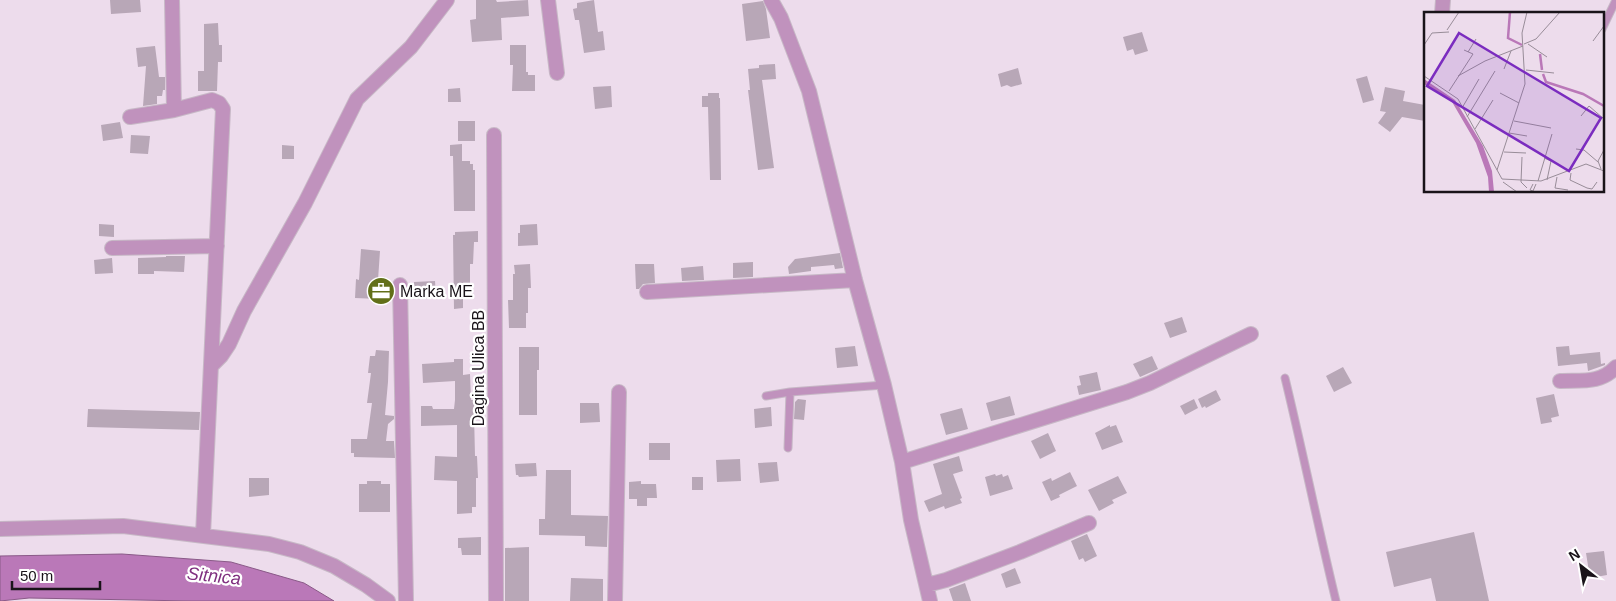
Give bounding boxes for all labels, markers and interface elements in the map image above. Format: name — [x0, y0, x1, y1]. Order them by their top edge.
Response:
inset map — [1424, 12, 1604, 192]
office icon: Marka ME — [366, 276, 396, 306]
place label: Marka ME — [400, 283, 473, 300]
street label: Dagina Ulica BB — [470, 310, 487, 426]
north arrow — [1556, 541, 1606, 591]
text: N — [1566, 545, 1583, 564]
scale bar — [12, 558, 100, 590]
water label: Sitnica — [186, 563, 242, 589]
text: 50 m — [20, 567, 53, 584]

